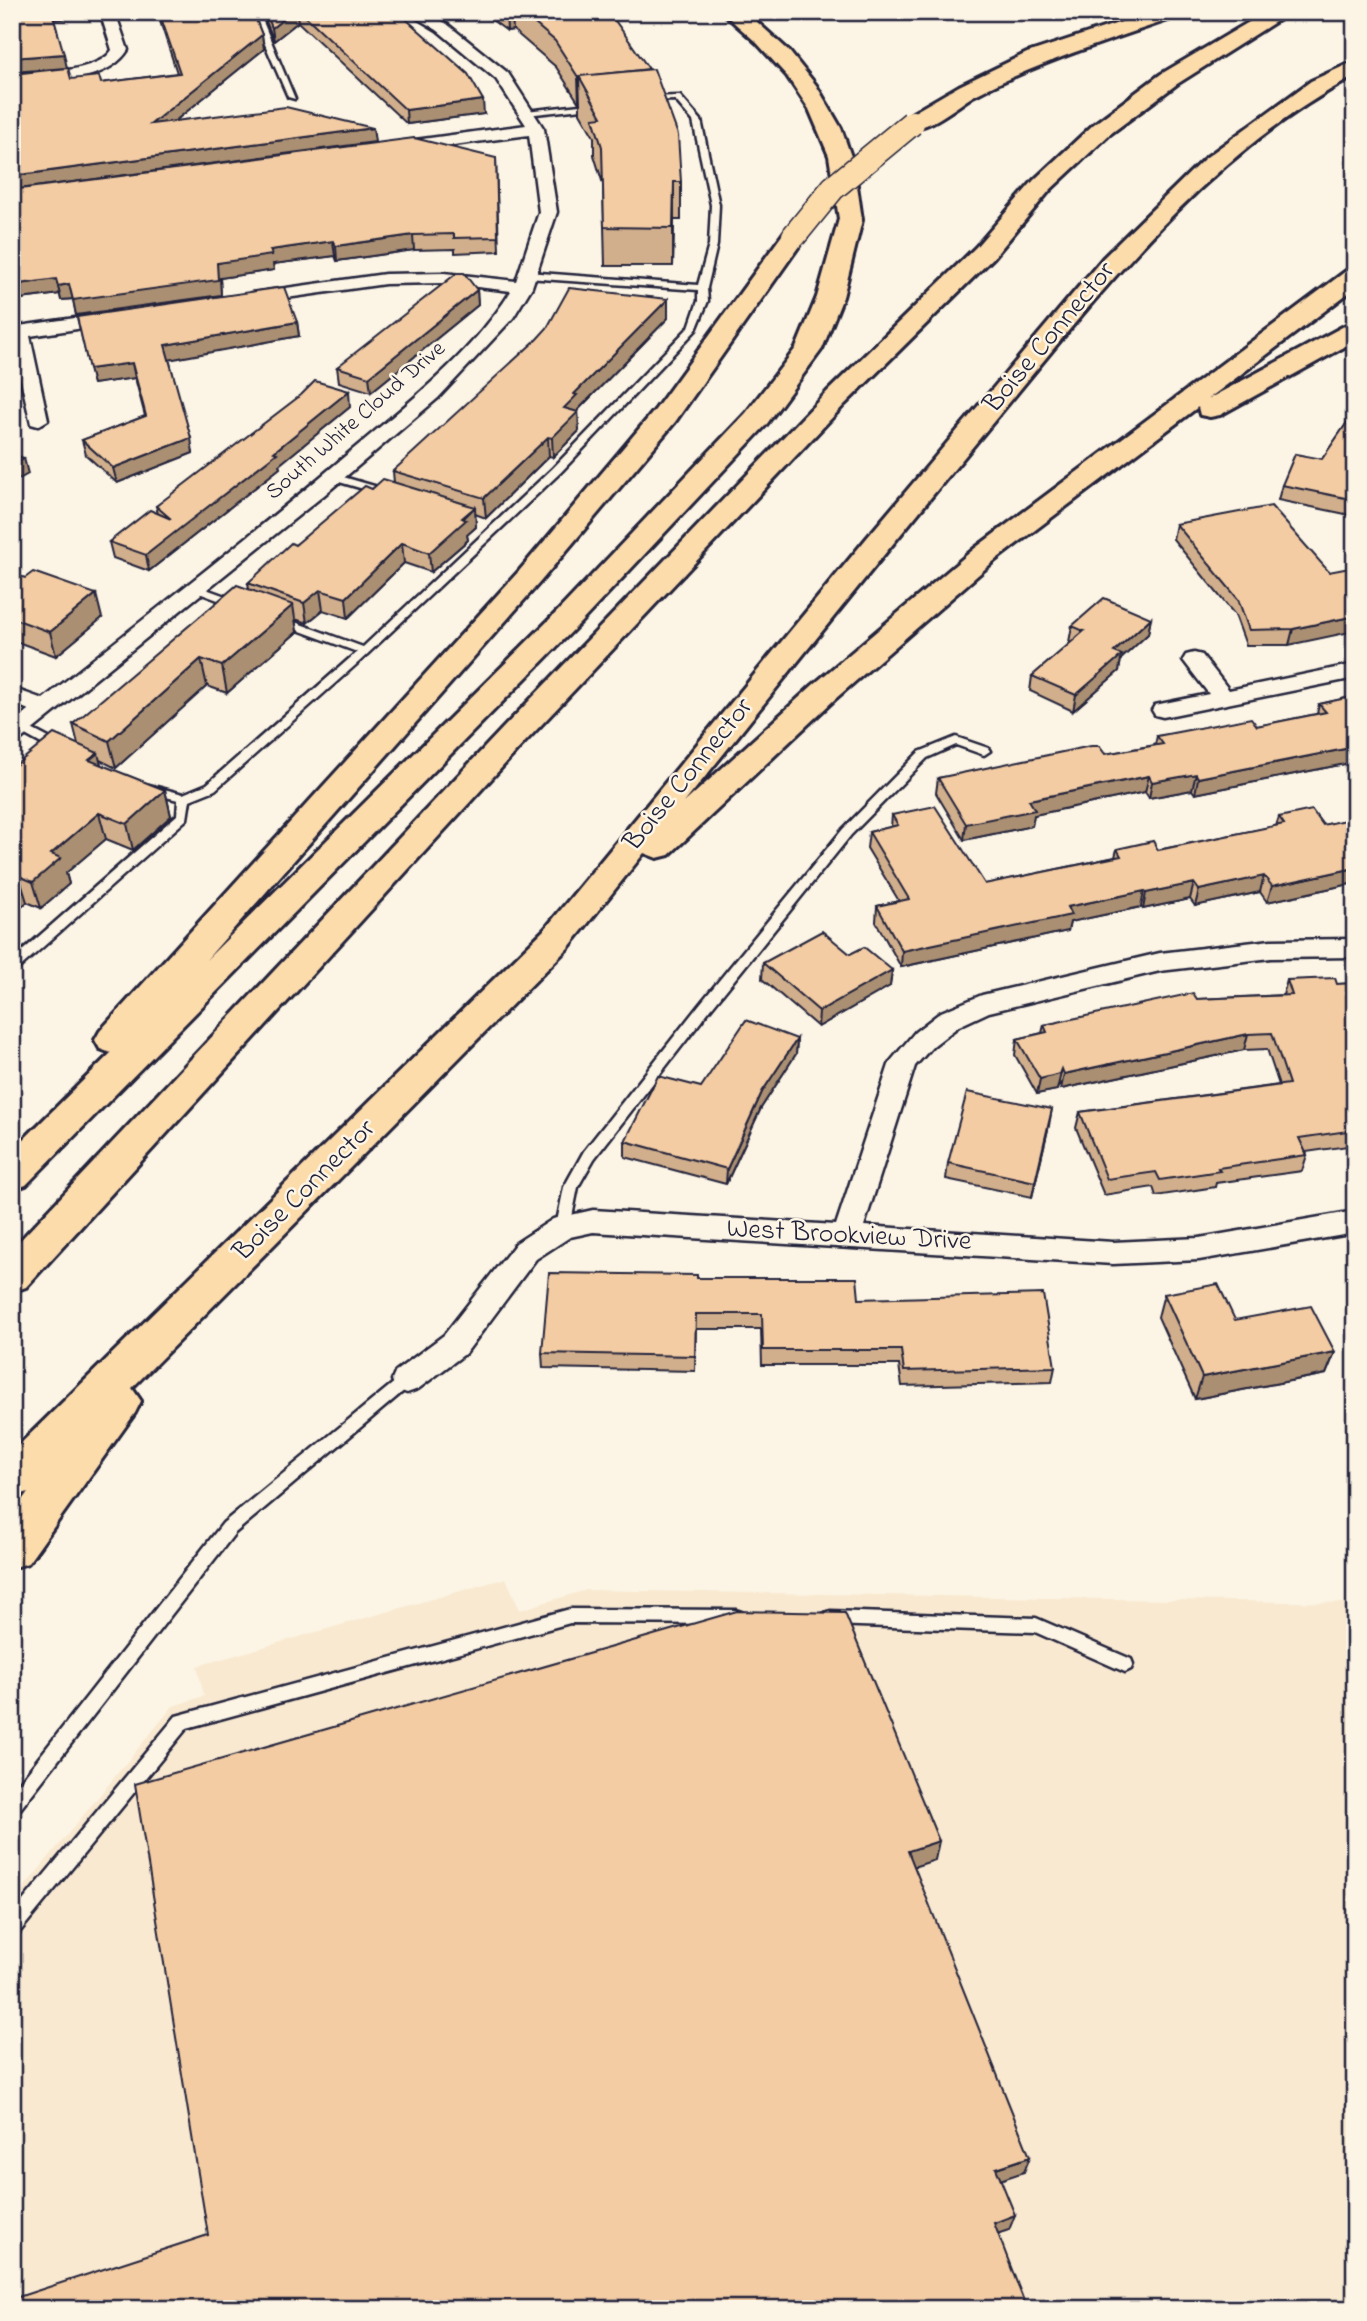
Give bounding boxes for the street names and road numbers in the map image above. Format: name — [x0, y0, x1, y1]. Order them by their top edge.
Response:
street label: Boise Connector — [973, 253, 1126, 424]
street label: South White Cloud Drive — [259, 333, 454, 509]
street label: Boise Connector — [613, 689, 764, 861]
street label: Boise Connector — [224, 1110, 386, 1272]
street label: West Brookview Drive — [725, 1209, 973, 1263]

